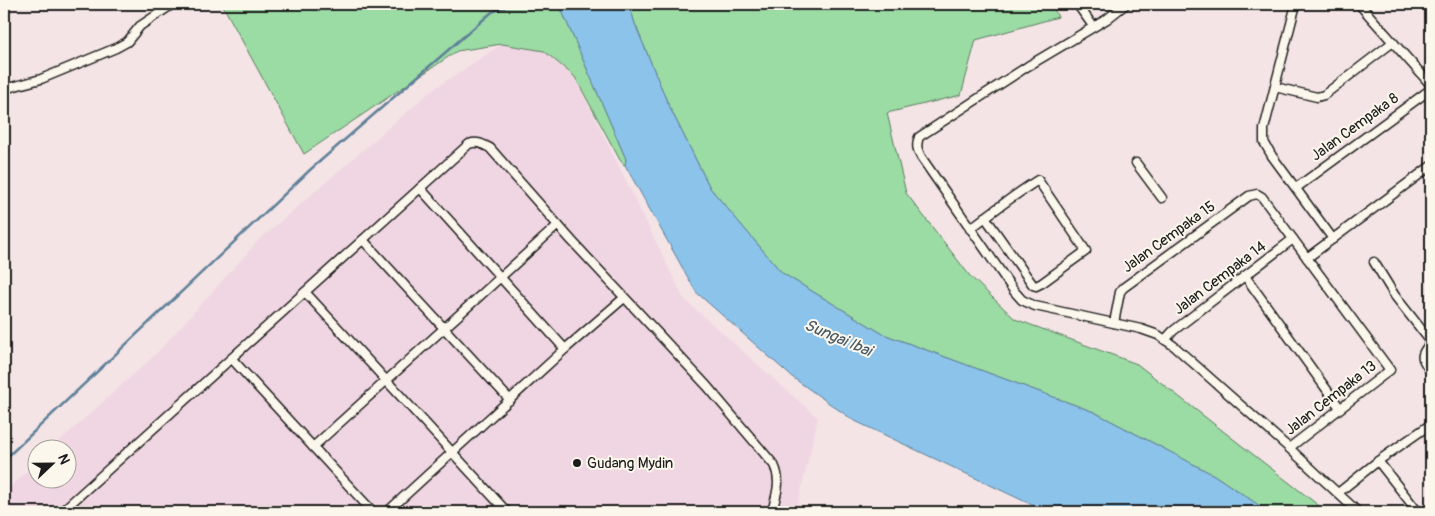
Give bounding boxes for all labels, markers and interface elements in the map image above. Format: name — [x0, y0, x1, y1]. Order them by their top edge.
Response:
street label: Jalan Cempaka 8 — [1307, 89, 1403, 165]
street label: Jalan Cempaka 15 — [1119, 197, 1219, 277]
street label: Jalan Cempaka 14 — [1170, 237, 1270, 319]
water label: Sungai Ibai — [801, 315, 877, 362]
street label: Jalan Cempaka 13 — [1282, 356, 1380, 440]
north arrow — [28, 438, 78, 488]
text: N — [54, 452, 73, 467]
place label: Gudang Mydin — [587, 454, 673, 473]
marker: Gudang Mydin — [571, 457, 583, 469]

